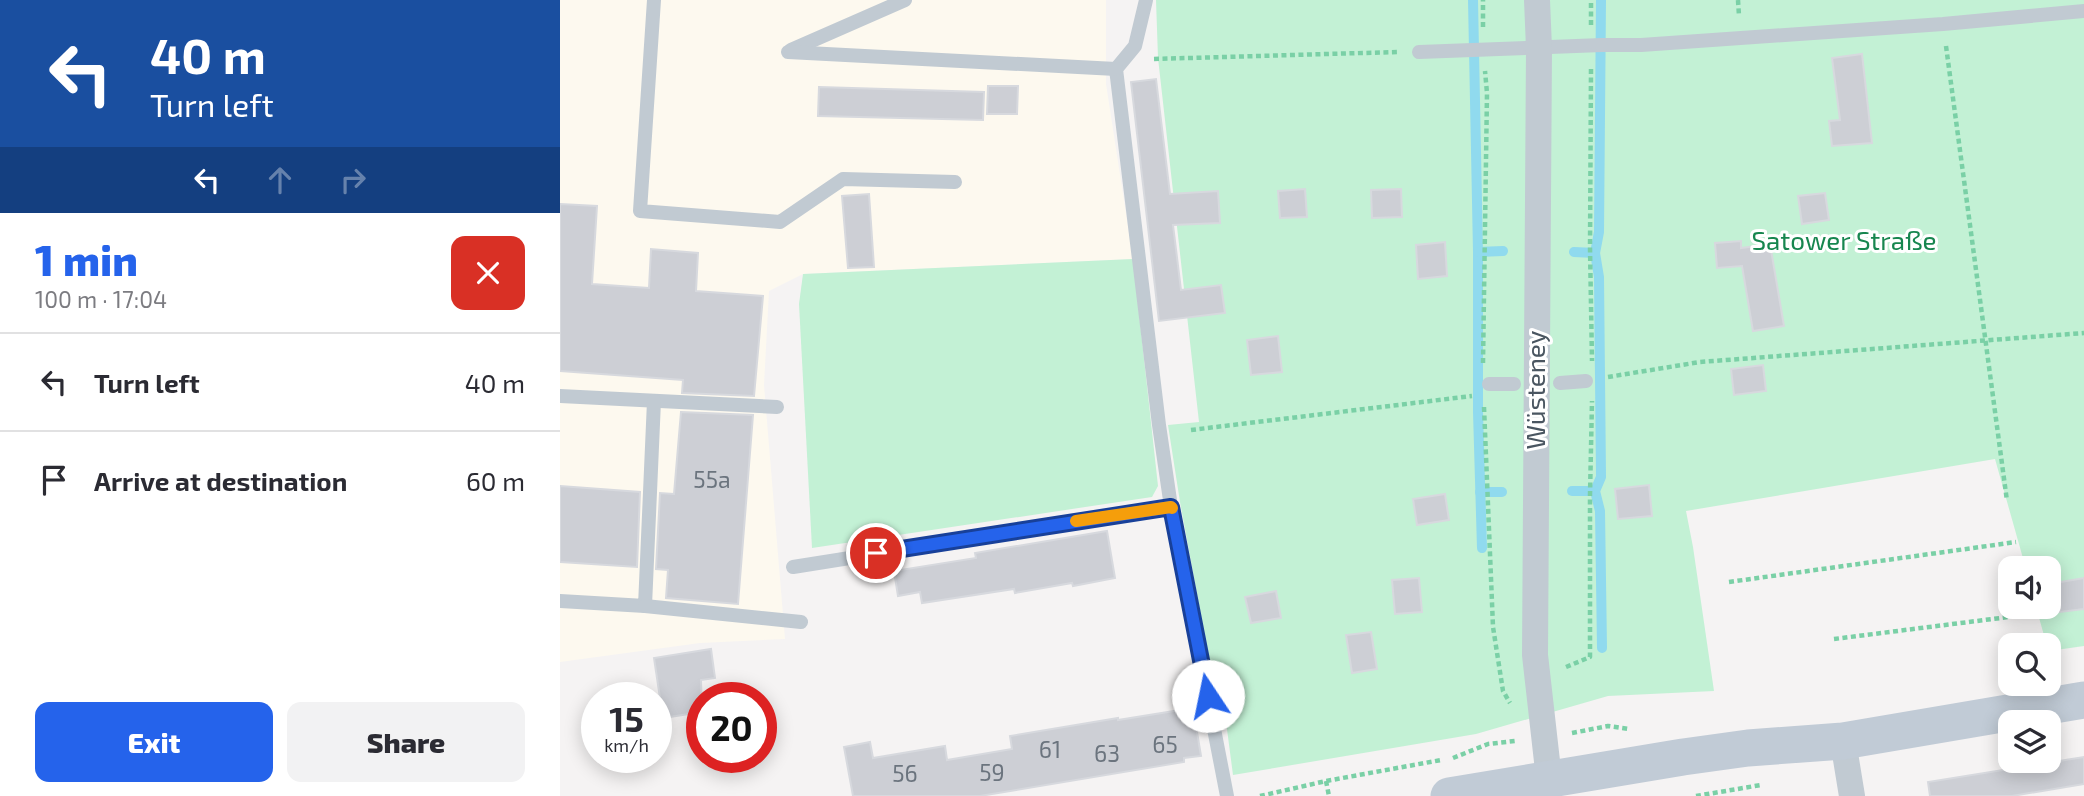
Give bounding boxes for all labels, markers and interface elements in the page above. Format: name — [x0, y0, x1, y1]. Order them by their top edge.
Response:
text: 40 m — [150, 25, 266, 84]
icon: left — [35, 28, 126, 119]
text: Turn left — [150, 85, 274, 123]
icon: left — [188, 161, 226, 199]
icon: ahead — [261, 161, 299, 199]
icon: right — [334, 161, 372, 199]
park label: Satower Straße — [1752, 224, 1937, 255]
text: 1 min — [35, 234, 138, 284]
button: close — [451, 236, 525, 310]
text: 100 m · 17:04 — [35, 285, 167, 313]
street label: Wüsteney — [1519, 330, 1550, 450]
icon: left — [35, 363, 73, 401]
text: Turn left — [94, 367, 200, 398]
text: 40 m — [465, 367, 525, 398]
icon: arrive — [35, 461, 73, 499]
text: Arrive at destination — [94, 465, 347, 496]
text: 60 m — [466, 465, 525, 496]
house number: 55a — [693, 465, 731, 493]
pin — [846, 523, 906, 583]
icon: arrive — [857, 534, 895, 572]
map controls — [1998, 556, 2061, 773]
button: sound — [1998, 556, 2061, 619]
button: search — [1998, 633, 2061, 696]
position arrow — [1171, 659, 1245, 733]
speed limit sign: 20 — [686, 682, 777, 773]
text: 15 — [609, 697, 644, 739]
button: Exit — [35, 702, 273, 782]
button: Share — [287, 702, 525, 782]
button: layers — [1998, 710, 2061, 773]
house number: 65 — [1152, 730, 1178, 758]
text: km/h — [604, 734, 649, 756]
house number: 61 — [1039, 735, 1061, 763]
house number: 63 — [1094, 739, 1120, 767]
house number: 59 — [979, 758, 1005, 786]
house number: 56 — [892, 759, 918, 787]

